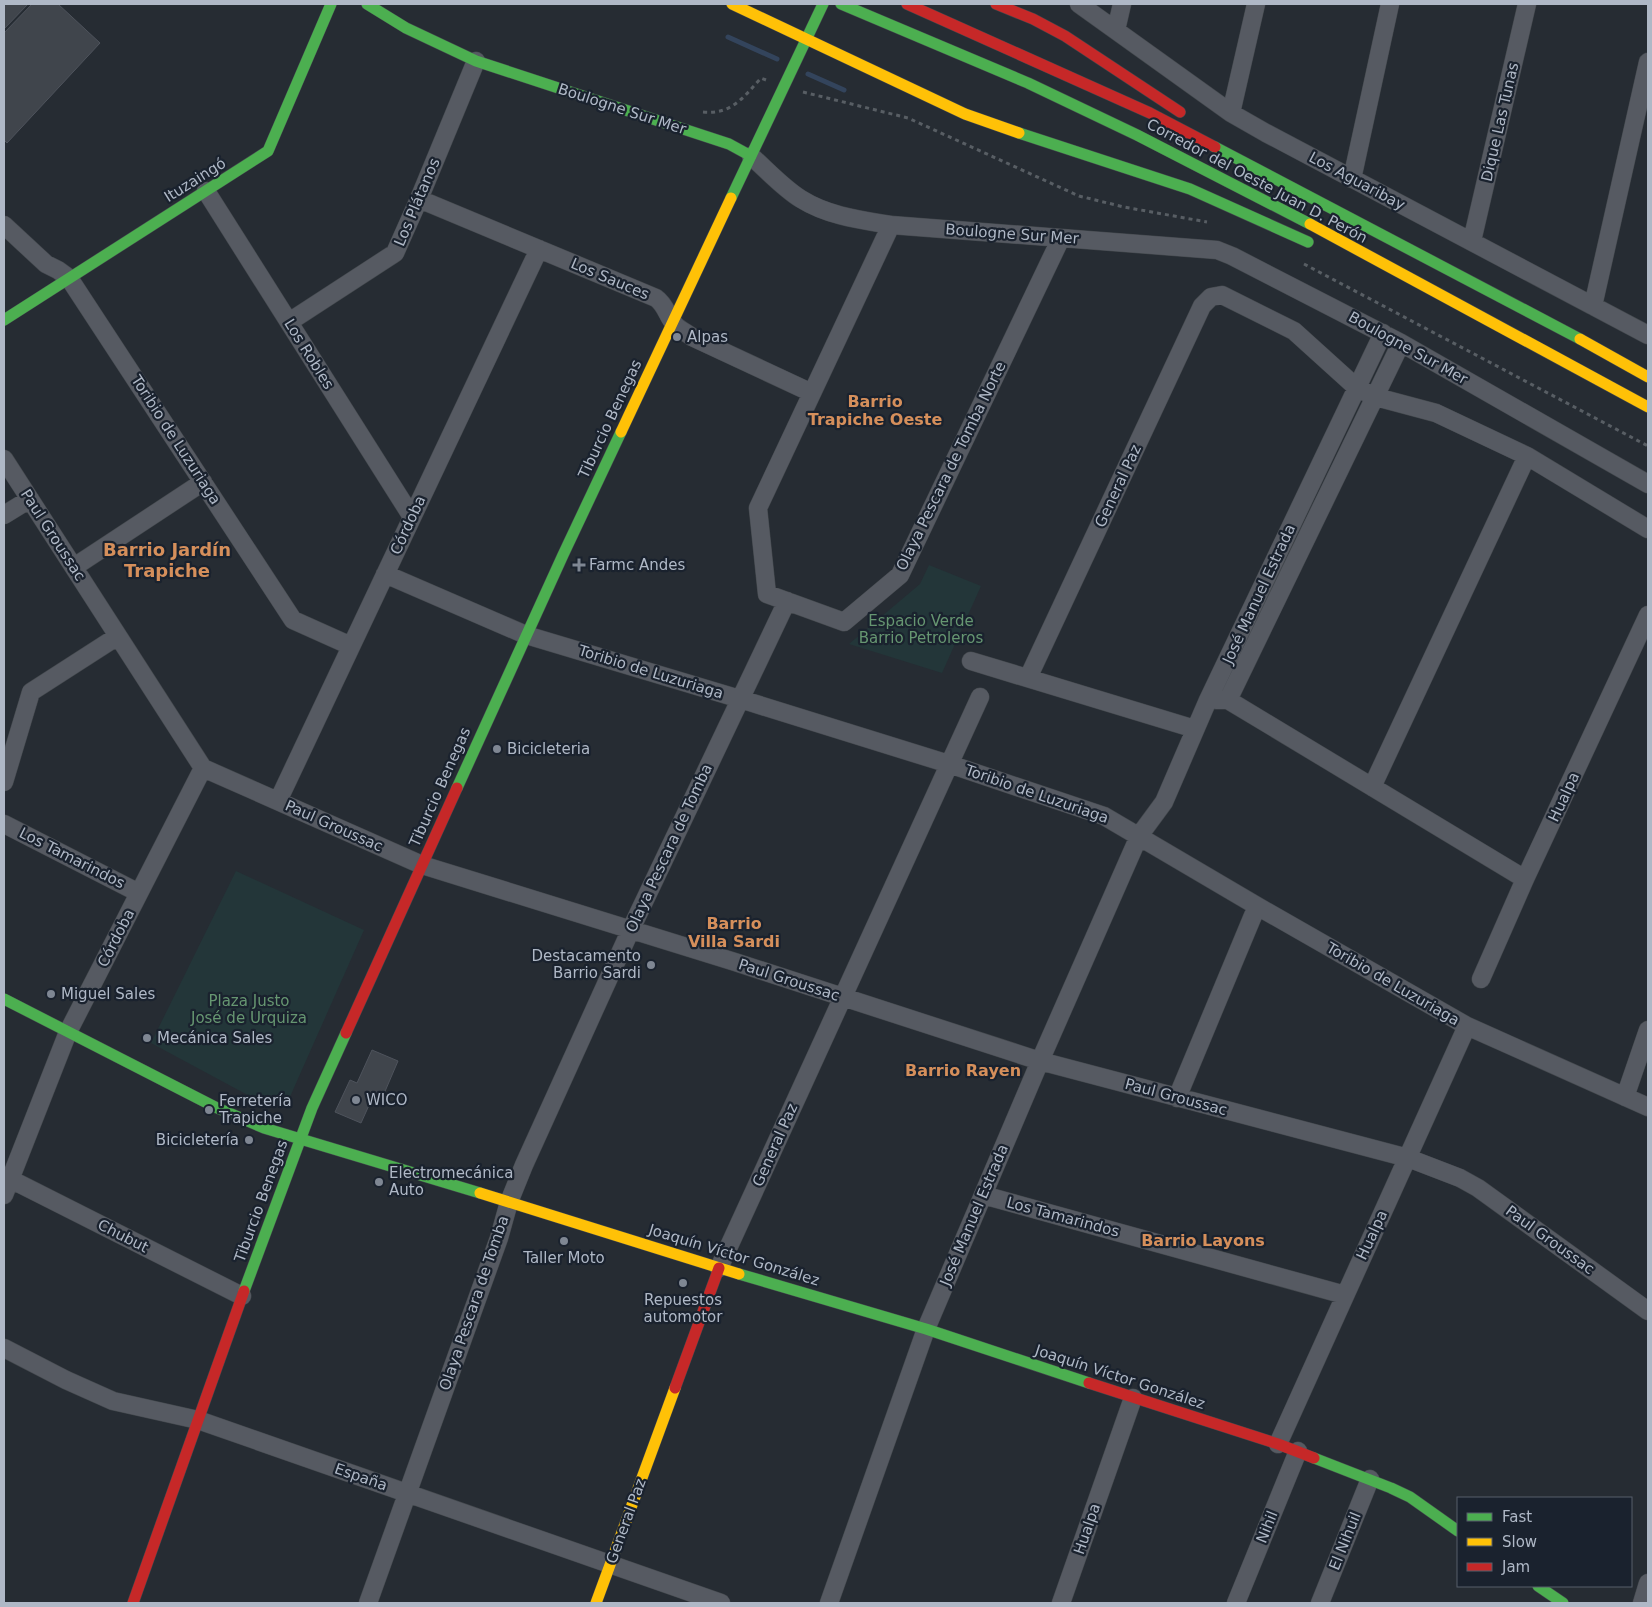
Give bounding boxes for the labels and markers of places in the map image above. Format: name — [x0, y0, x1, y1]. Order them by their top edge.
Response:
place label: Alpas — [687, 328, 728, 346]
marker: Alpas — [671, 331, 683, 343]
place label: Farmc Andes — [589, 556, 685, 574]
marker: Farmc Andes — [573, 559, 585, 571]
place label: Bicicleteria — [507, 740, 590, 758]
marker: Bicicleteria — [491, 743, 503, 755]
place label: Destacamento Barrio Sardi — [531, 947, 641, 982]
marker: Destacamento Barrio Sardi — [645, 959, 657, 971]
place label: Miguel Sales — [61, 985, 155, 1003]
marker: Miguel Sales — [45, 988, 57, 1000]
place label: Mecánica Sales — [157, 1029, 273, 1047]
marker: Mecánica Sales — [141, 1032, 153, 1044]
place label: WICO — [366, 1091, 408, 1109]
place label: Ferretería Trapiche — [218, 1092, 292, 1127]
marker: WICO — [350, 1094, 362, 1106]
marker: Ferretería Trapiche — [203, 1104, 215, 1116]
place label: Bicicletería — [156, 1131, 239, 1149]
marker: Bicicletería — [243, 1134, 255, 1146]
place label: Electromecánica Auto — [389, 1164, 513, 1199]
marker: Electromecánica Auto — [373, 1176, 385, 1188]
marker: Taller Moto — [558, 1235, 570, 1247]
place label: Taller Moto — [522, 1249, 605, 1267]
marker: Repuestos automotor — [677, 1277, 689, 1289]
place label: Repuestos automotor — [644, 1291, 723, 1326]

